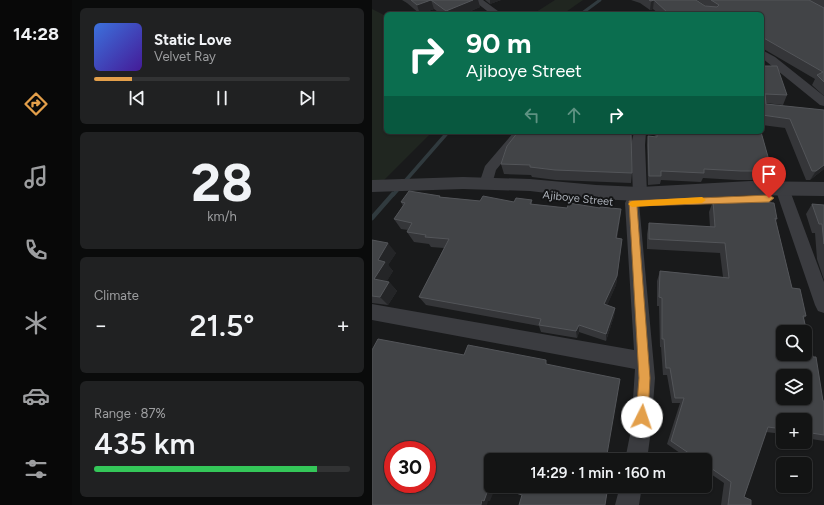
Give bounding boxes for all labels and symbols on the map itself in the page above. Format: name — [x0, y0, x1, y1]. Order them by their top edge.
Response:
pin — [752, 157, 786, 198]
street label: Ajiboye Street — [542, 188, 614, 209]
position arrow — [621, 396, 663, 438]
speed limit sign: 30 — [384, 441, 436, 493]

